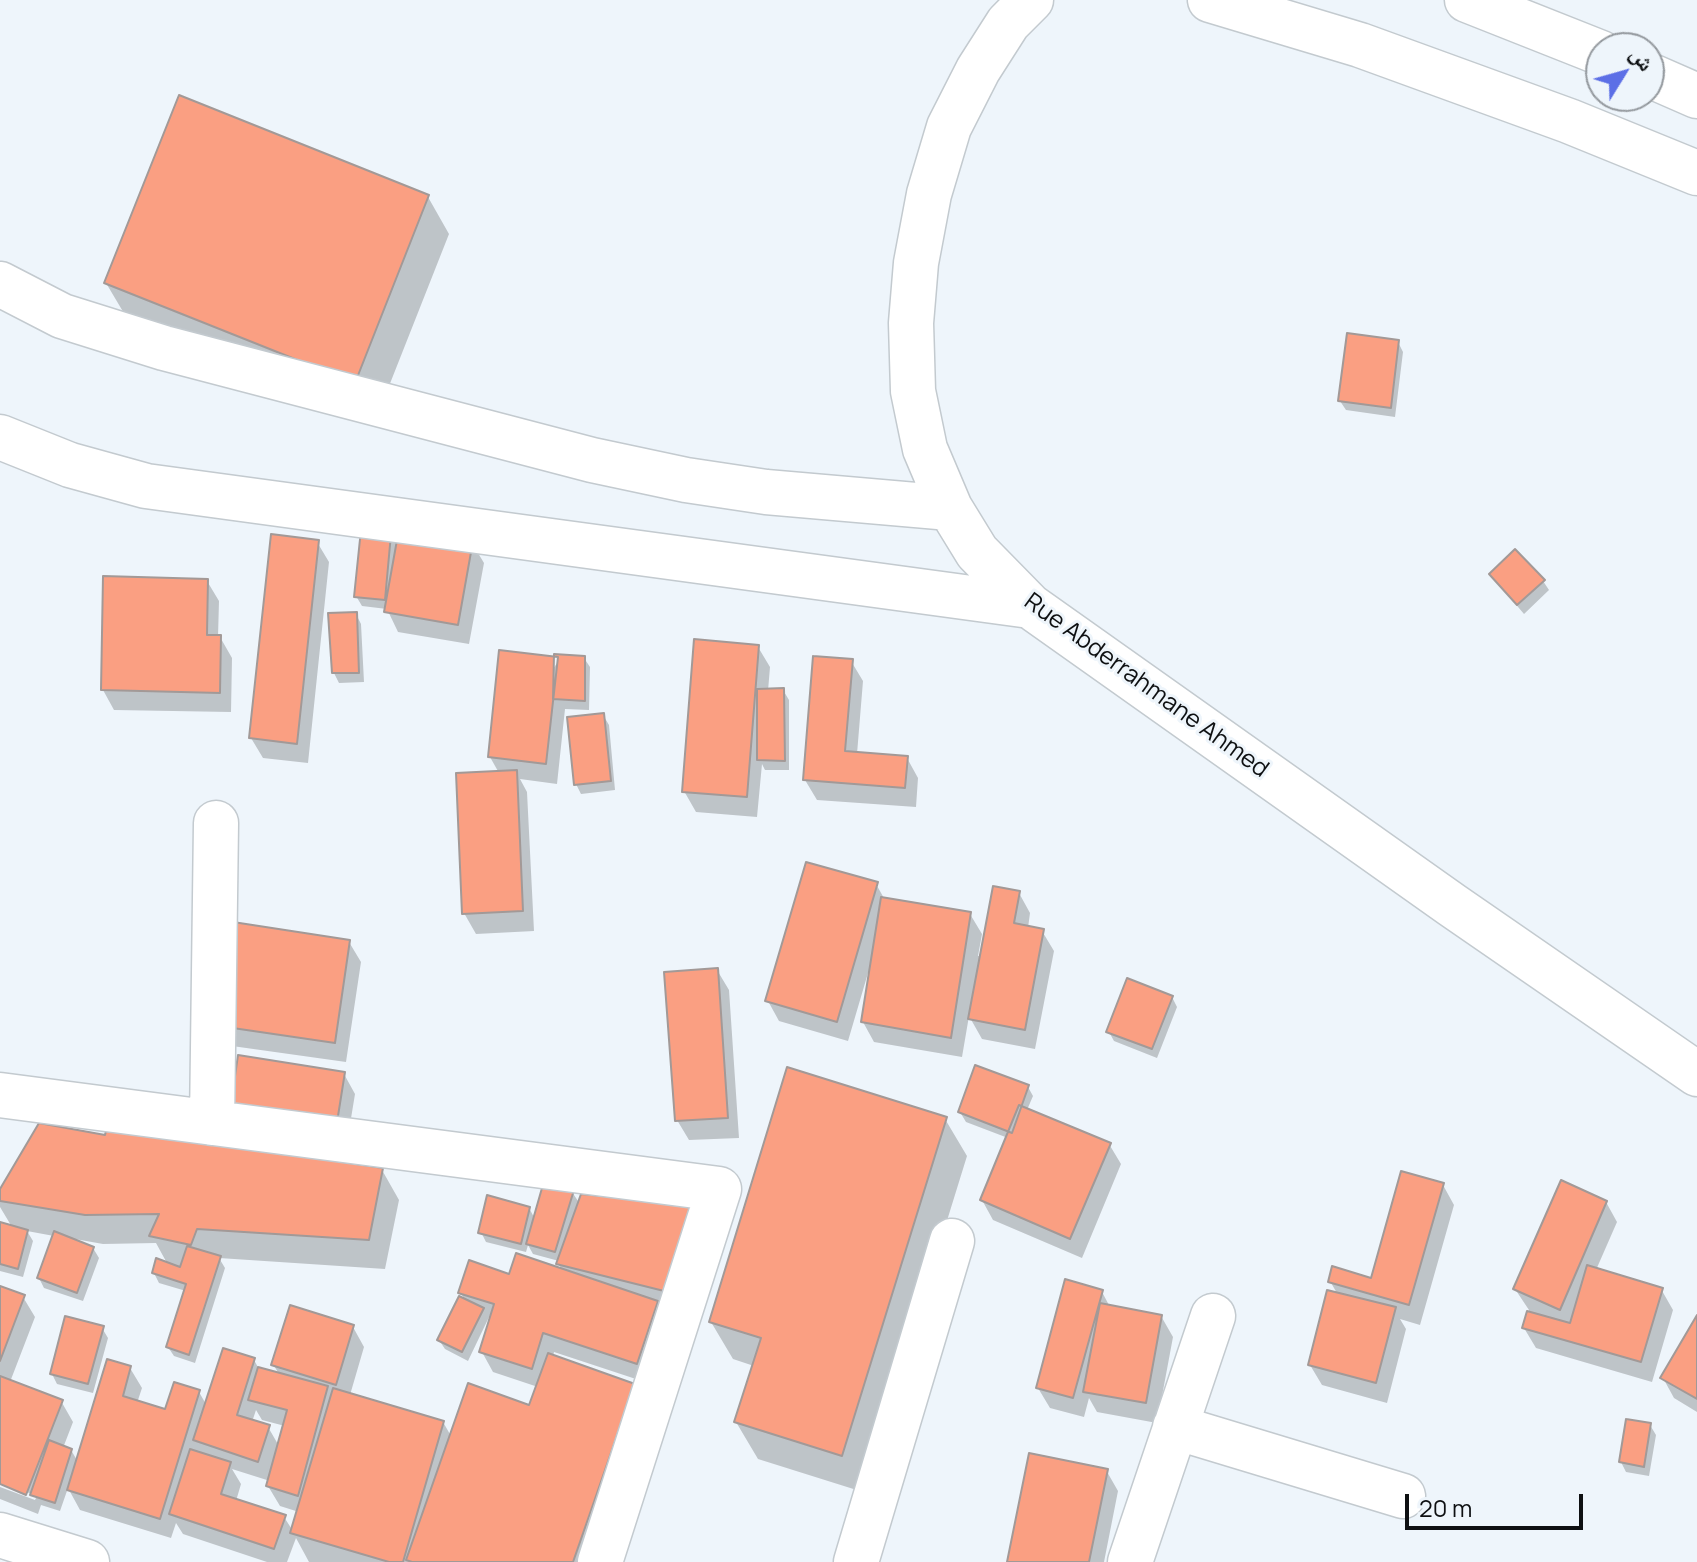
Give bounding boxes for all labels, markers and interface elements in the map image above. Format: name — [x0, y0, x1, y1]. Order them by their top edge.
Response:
north arrow — [1585, 32, 1665, 112]
text: ش — [1624, 40, 1662, 77]
street label: Rue Abderrahmane Ahmed — [1018, 588, 1274, 784]
scale bar — [1409, 1478, 1587, 1528]
text: 20 m — [1419, 1491, 1472, 1524]

